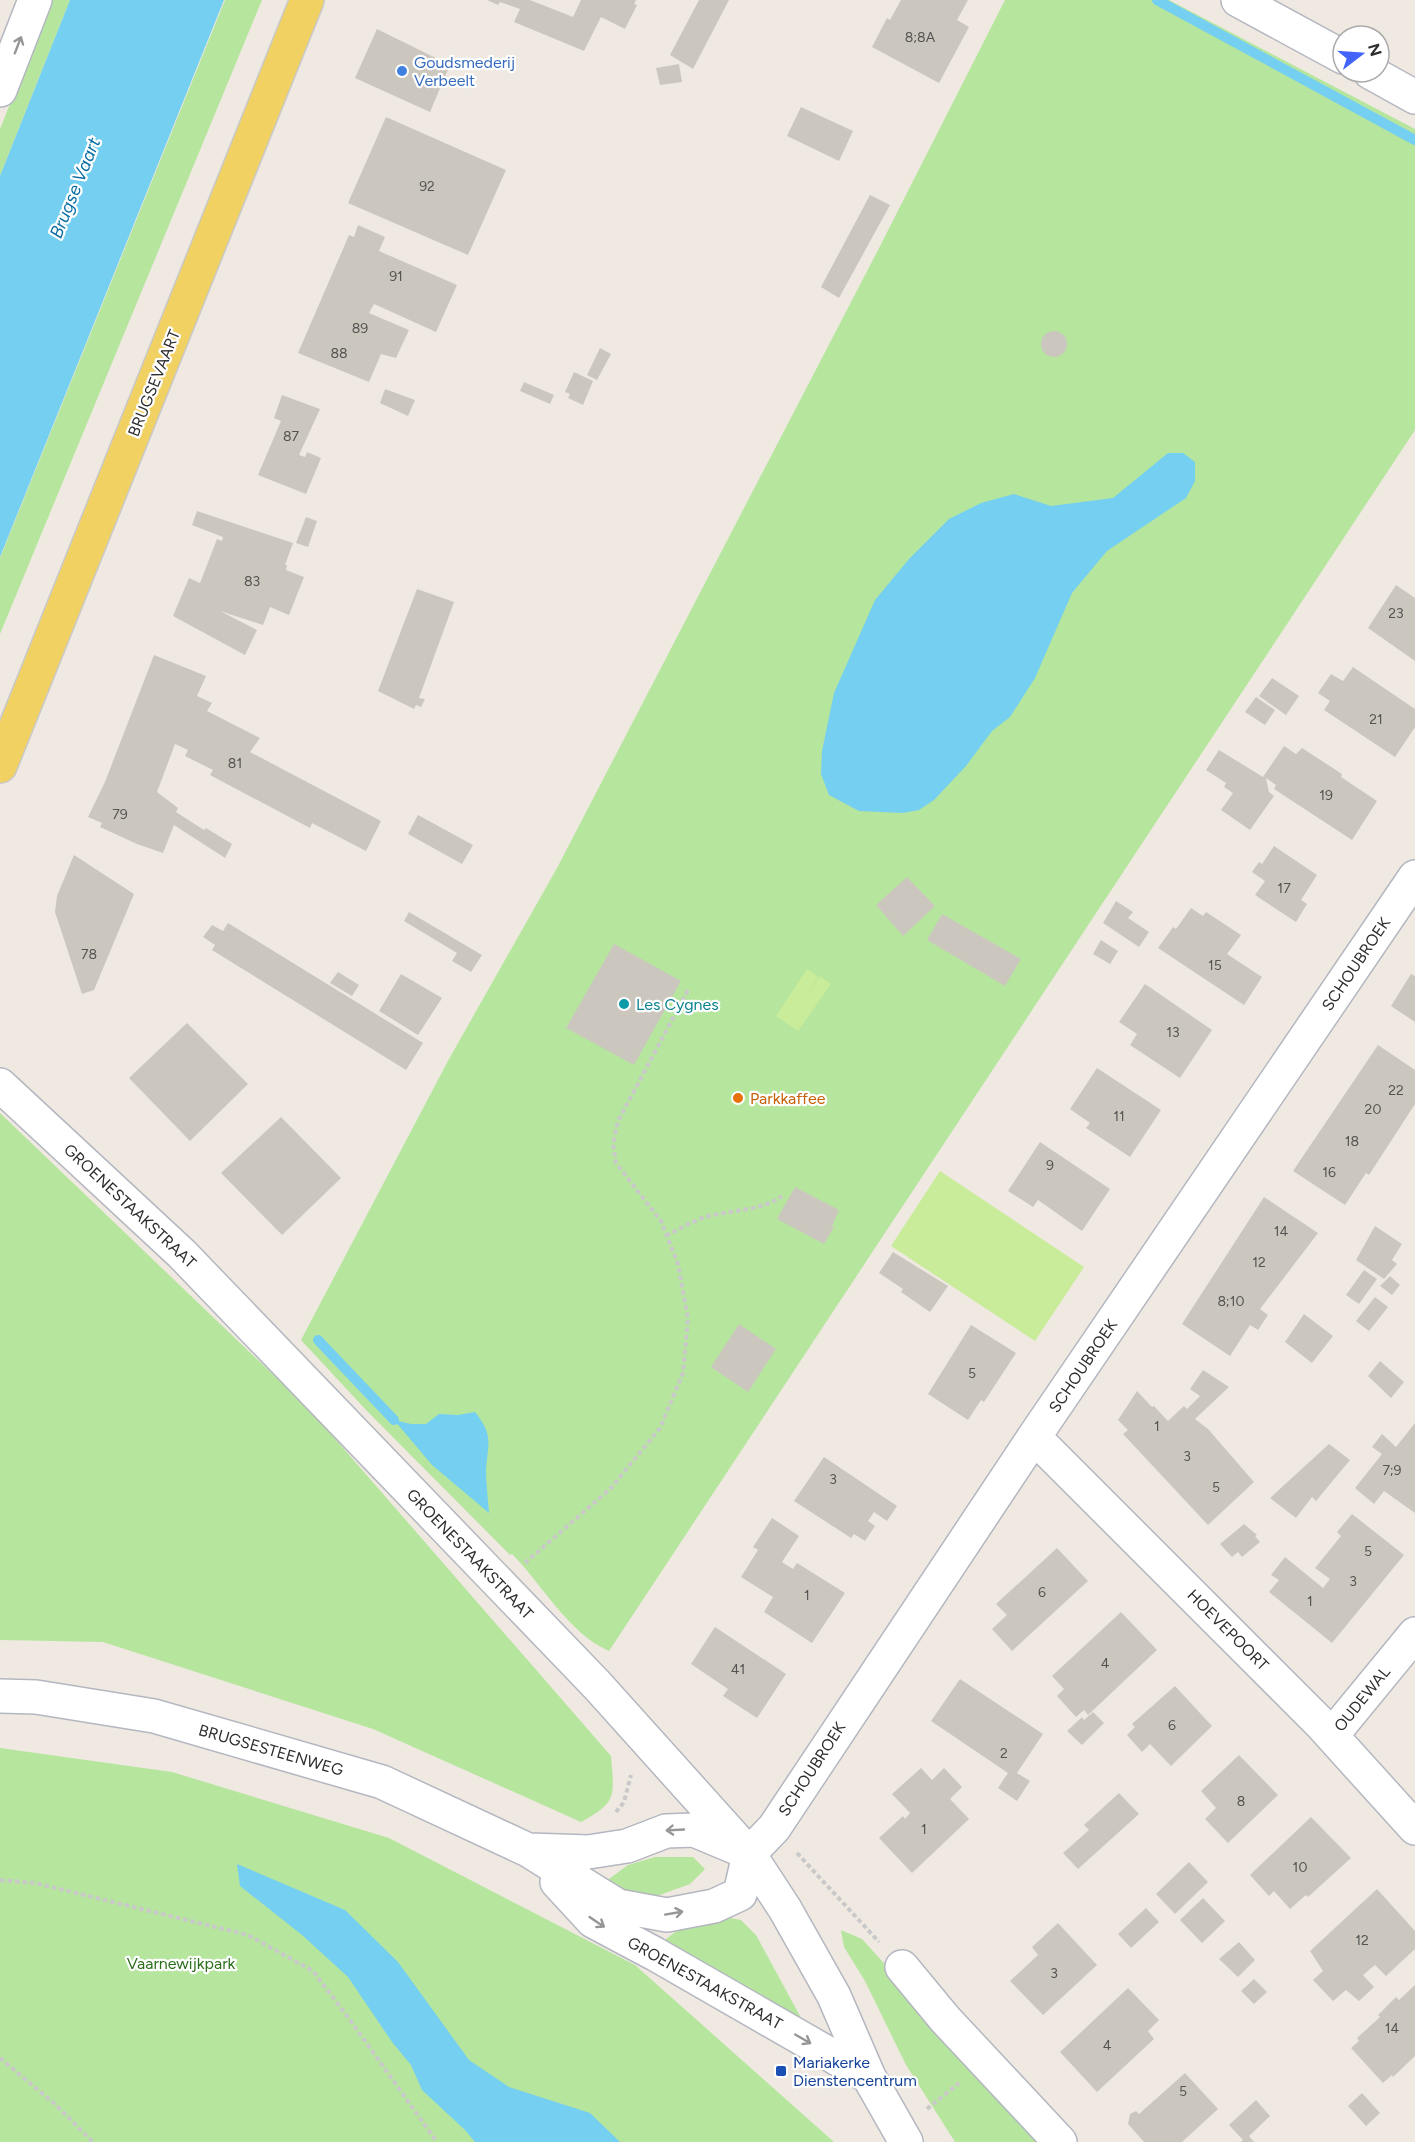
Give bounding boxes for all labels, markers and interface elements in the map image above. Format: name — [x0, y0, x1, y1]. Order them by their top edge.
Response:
north arrow — [1331, 24, 1391, 84]
house number: 8;8A — [905, 29, 936, 46]
one-way arrow — [13, 36, 24, 55]
text: N — [1364, 41, 1386, 58]
place label: Goudsmederij Verbeelt — [414, 53, 515, 90]
marker: Goudsmederij Verbeelt — [395, 64, 409, 78]
water label: Brugse Vaart — [45, 135, 105, 241]
house number: 92 — [419, 178, 435, 195]
house number: 91 — [389, 268, 403, 285]
house number: 89 — [352, 320, 368, 337]
street label: BRUGSEVAART — [124, 327, 184, 439]
house number: 88 — [330, 345, 348, 362]
house number: 87 — [283, 428, 300, 445]
house number: 83 — [244, 573, 260, 590]
house number: 23 — [1388, 605, 1404, 622]
house number: 21 — [1369, 711, 1383, 728]
house number: 81 — [228, 755, 242, 772]
house number: 19 — [1319, 787, 1333, 804]
house number: 79 — [112, 806, 128, 823]
house number: 17 — [1277, 880, 1291, 897]
street label: SCHOUBROEK — [1318, 913, 1394, 1014]
house number: 78 — [81, 946, 97, 963]
house number: 15 — [1208, 957, 1222, 974]
place label: Les Cygnes — [636, 995, 719, 1014]
marker: Les Cygnes — [617, 997, 631, 1011]
house number: 13 — [1166, 1024, 1180, 1041]
house number: 22 — [1388, 1082, 1404, 1099]
place label: Parkkaffee — [750, 1089, 826, 1108]
marker: Parkkaffee — [731, 1091, 745, 1105]
house number: 20 — [1365, 1101, 1381, 1118]
house number: 11 — [1113, 1108, 1125, 1125]
house number: 18 — [1345, 1133, 1359, 1150]
street label: GROENESTAAKSTRAAT — [60, 1140, 200, 1272]
house number: 9 — [1046, 1157, 1054, 1174]
house number: 16 — [1322, 1164, 1336, 1181]
house number: 14 — [1274, 1223, 1289, 1240]
house number: 12 — [1252, 1254, 1266, 1271]
house number: 8;10 — [1218, 1293, 1245, 1310]
street label: SCHOUBROEK — [1045, 1315, 1121, 1416]
house number: 5 — [968, 1365, 976, 1382]
house number: 1 — [1154, 1418, 1160, 1435]
house number: 3 — [1183, 1448, 1191, 1465]
house number: 7;9 — [1382, 1462, 1402, 1479]
house number: 3 — [829, 1471, 837, 1488]
house number: 5 — [1212, 1479, 1220, 1496]
street label: GROENESTAAKSTRAAT — [403, 1485, 537, 1623]
house number: 5 — [1364, 1543, 1372, 1560]
house number: 3 — [1349, 1573, 1357, 1590]
house number: 6 — [1038, 1584, 1046, 1601]
street label: HOEVEPOORT — [1183, 1585, 1273, 1675]
house number: 1 — [804, 1587, 810, 1604]
house number: 1 — [1307, 1593, 1313, 1610]
house number: 4 — [1101, 1655, 1110, 1672]
house number: 41 — [731, 1661, 745, 1678]
street label: OUDEWAL — [1330, 1662, 1394, 1735]
house number: 6 — [1168, 1717, 1176, 1734]
street label: SCHOUBROEK — [774, 1718, 850, 1820]
street label: BRUGSESTEENWEG — [197, 1720, 345, 1780]
house number: 2 — [1000, 1745, 1008, 1762]
house number: 8 — [1237, 1793, 1245, 1810]
house number: 1 — [921, 1821, 927, 1838]
one-way arrow — [665, 1825, 685, 1836]
house number: 10 — [1293, 1859, 1307, 1876]
one-way arrow — [664, 1907, 683, 1918]
one-way arrow — [589, 1916, 605, 1928]
house number: 12 — [1355, 1932, 1369, 1949]
street label: GROENESTAAKSTRAAT — [624, 1933, 786, 2034]
park label: Vaarnewijkpark — [127, 1954, 236, 1973]
house number: 3 — [1050, 1965, 1058, 1982]
house number: 14 — [1385, 2020, 1400, 2037]
one-way arrow — [794, 2034, 812, 2045]
house number: 4 — [1103, 2037, 1112, 2054]
place label: Mariakerke Dienstencentrum — [793, 2053, 917, 2090]
marker: Mariakerke Dienstencentrum — [774, 2064, 788, 2078]
house number: 5 — [1179, 2083, 1187, 2100]

